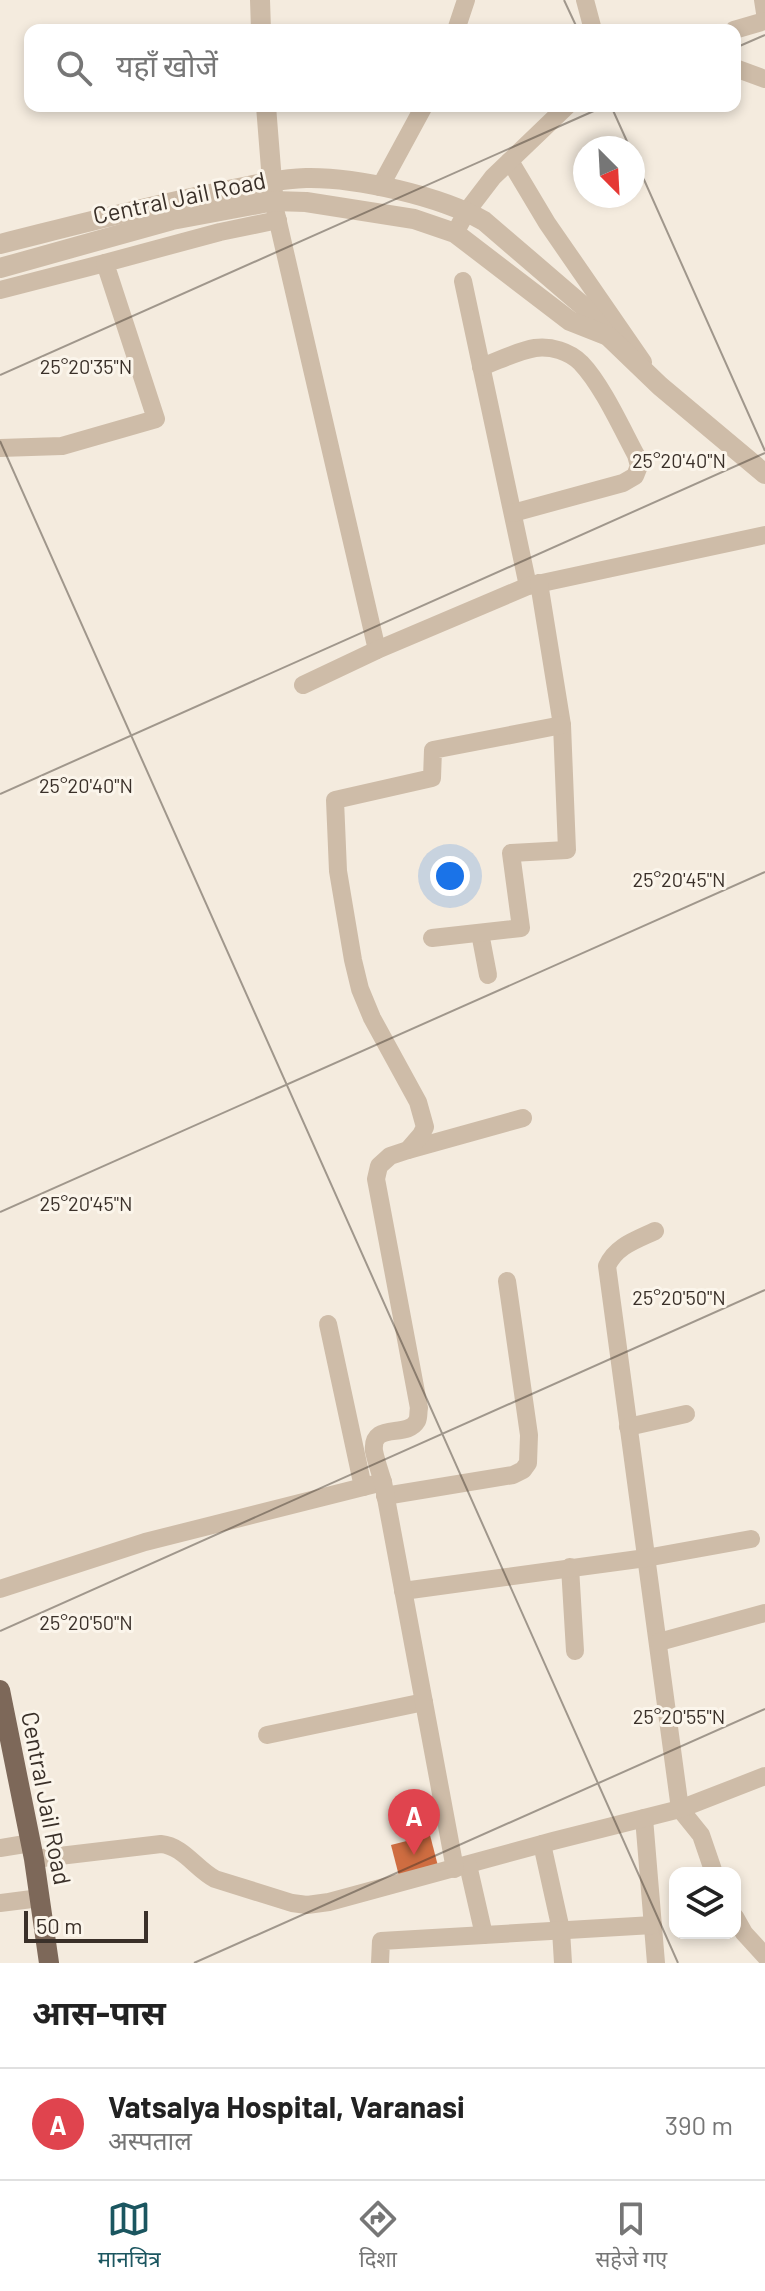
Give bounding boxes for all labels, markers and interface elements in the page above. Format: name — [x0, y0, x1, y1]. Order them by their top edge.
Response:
search box — [24, 24, 741, 112]
icon: search — [52, 46, 96, 90]
text: यहाँ खोजें — [116, 47, 218, 83]
north arrow — [573, 136, 645, 208]
street label: Central Jail Road — [90, 165, 268, 229]
text: 25°20'35"N — [40, 354, 132, 378]
text: 25°20'40"N — [632, 448, 726, 472]
text: 25°20'40"N — [39, 773, 133, 797]
your location — [430, 856, 470, 896]
text: 25°20'45"N — [632, 867, 726, 891]
text: 25°20'45"N — [39, 1191, 133, 1215]
text: 25°20'50"N — [632, 1285, 726, 1309]
text: 25°20'50"N — [39, 1610, 133, 1634]
text: 25°20'55"N — [633, 1704, 725, 1728]
street label: Central Jail Road — [16, 1709, 78, 1887]
pin: A — [388, 1789, 440, 1855]
map controls — [669, 1867, 741, 1939]
button: layers — [669, 1867, 741, 1939]
scale bar — [24, 1907, 148, 1943]
text: 50 m — [36, 1912, 82, 1938]
text: आस-पास — [32, 1991, 166, 2032]
text: Vatsalya Hospital, Varanasi — [108, 2088, 465, 2124]
text: A — [49, 2109, 67, 2140]
text: 390 m — [665, 2109, 733, 2140]
text: अस्पताल — [108, 2124, 192, 2155]
tab: मानचित्र — [98, 2197, 161, 2276]
tab: दिशा — [356, 2197, 400, 2276]
tab: सहेजे गए — [595, 2197, 667, 2276]

